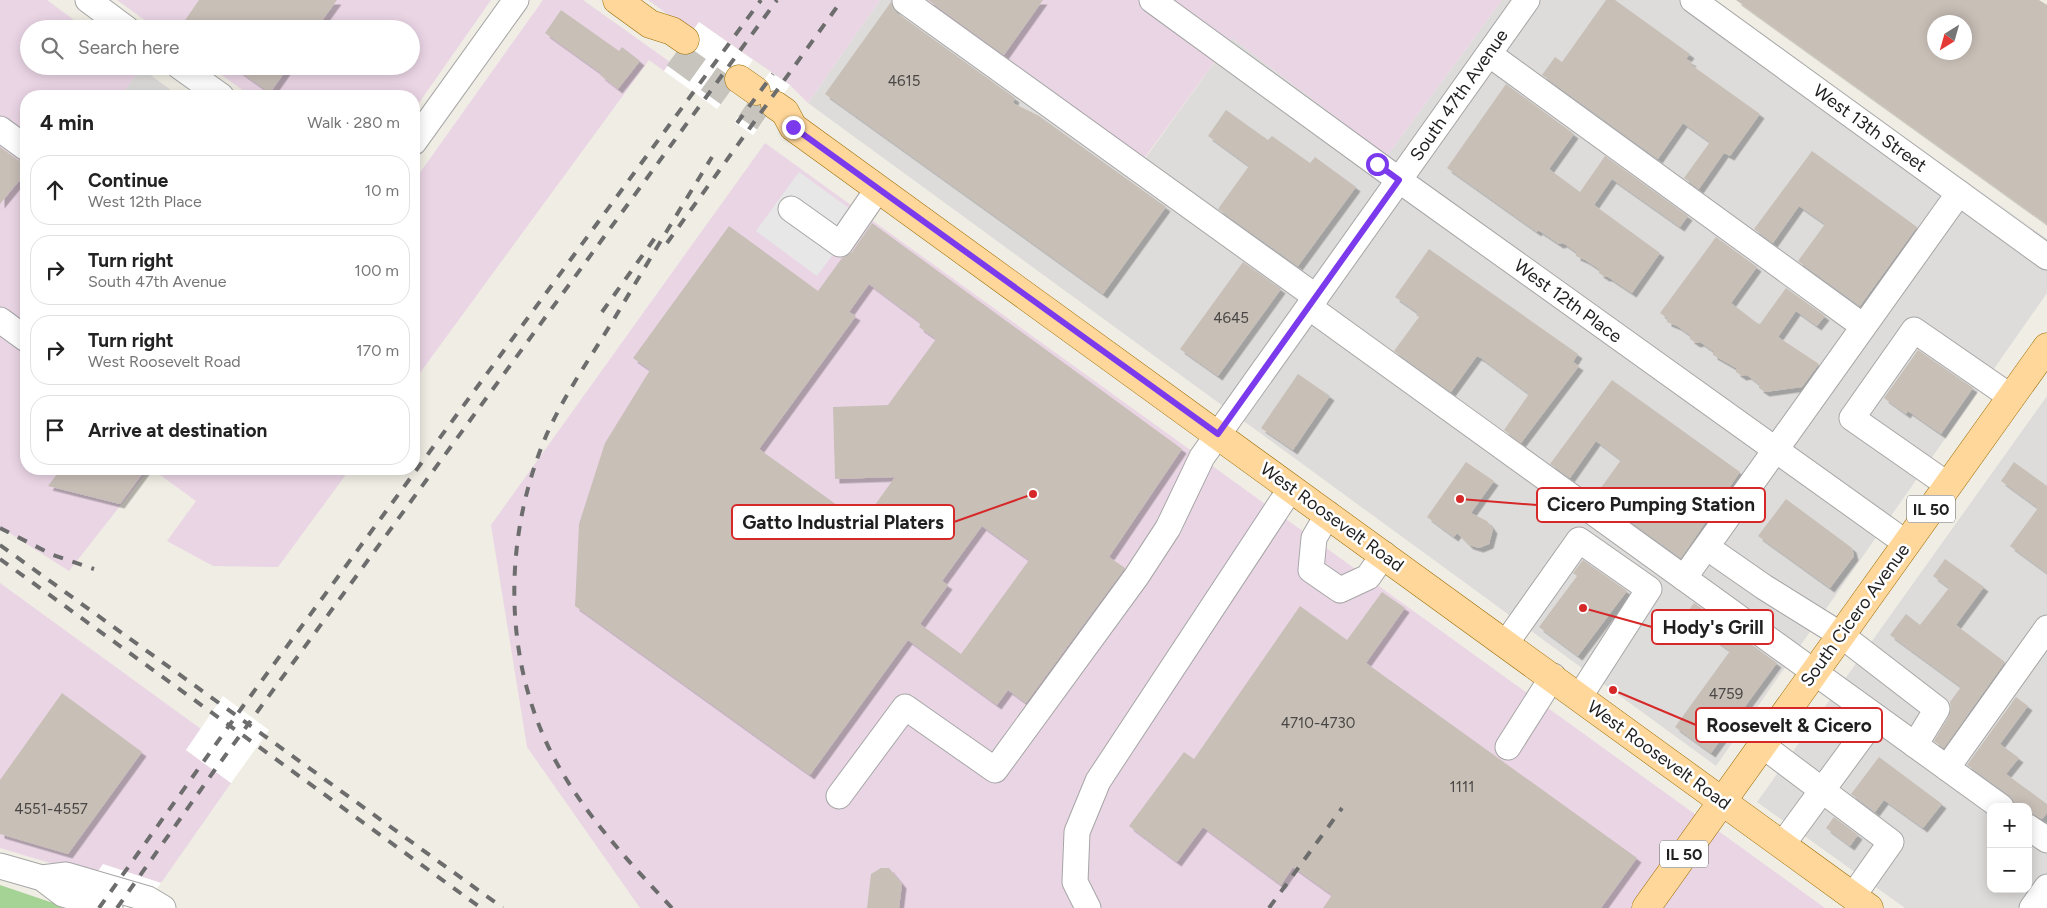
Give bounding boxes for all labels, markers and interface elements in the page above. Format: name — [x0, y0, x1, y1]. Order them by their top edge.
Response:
north arrow — [1927, 15, 1972, 60]
search box — [20, 20, 420, 75]
street label: South 47th Avenue — [1405, 25, 1513, 165]
icon: search — [38, 34, 66, 62]
text: Search here — [78, 36, 180, 59]
house number: 4615 — [888, 72, 920, 90]
street label: West 13th Street — [1809, 79, 1931, 177]
text: 4 min — [40, 110, 94, 135]
text: Walk · 280 m — [307, 113, 400, 132]
route end — [782, 116, 805, 139]
route start — [1366, 153, 1389, 176]
text: Continue — [88, 169, 168, 192]
icon: ahead — [41, 176, 69, 204]
text: 10 m — [365, 181, 399, 200]
text: West 12th Place — [88, 192, 202, 211]
text: Turn right — [88, 249, 174, 272]
street label: West 12th Place — [1510, 255, 1626, 348]
icon: right — [41, 256, 69, 284]
text: 100 m — [354, 261, 399, 280]
text: South 47th Avenue — [88, 272, 227, 291]
house number: 4645 — [1213, 309, 1249, 327]
text: Turn right — [88, 329, 174, 352]
icon: right — [41, 336, 69, 364]
text: 170 m — [356, 341, 399, 360]
text: West Roosevelt Road — [88, 352, 241, 371]
icon: arrive — [41, 416, 69, 444]
text: Arrive at destination — [88, 419, 267, 442]
street label: West Roosevelt Road — [1256, 458, 1408, 576]
callout: Cicero Pumping Station — [1537, 488, 1765, 522]
text: Cicero Pumping Station — [1547, 493, 1755, 516]
road number: IL 50 — [1907, 496, 1955, 522]
callout: Gatto Industrial Platers — [732, 505, 954, 539]
text: Gatto Industrial Platers — [742, 511, 944, 534]
street label: South Cicero Avenue — [1796, 539, 1914, 691]
callout: Hody's Grill — [1652, 610, 1773, 644]
text: Hody's Grill — [1662, 616, 1764, 639]
house number: 4759 — [1709, 685, 1743, 703]
street label: West Roosevelt Road — [1583, 696, 1735, 814]
callout: Roosevelt & Cicero — [1696, 708, 1882, 742]
house number: 4710-4730 — [1281, 714, 1355, 732]
text: Roosevelt & Cicero — [1706, 714, 1872, 737]
house number: 1111 — [1450, 778, 1474, 796]
house number: 4551-4557 — [14, 800, 88, 818]
map controls — [1987, 803, 2032, 893]
button: + — [1987, 803, 2032, 848]
road number: IL 50 — [1660, 841, 1708, 868]
button: − — [1987, 848, 2032, 893]

